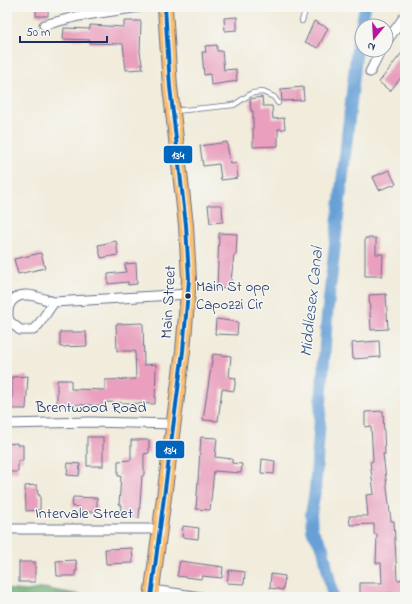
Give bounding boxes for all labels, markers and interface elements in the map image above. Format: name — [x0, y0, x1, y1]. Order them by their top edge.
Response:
scale bar — [20, 18, 107, 44]
north arrow — [354, 18, 394, 58]
text: 50 m — [26, 24, 50, 42]
text: N — [365, 38, 377, 55]
line badge: 134 — [163, 145, 193, 164]
text: 134 — [172, 148, 185, 164]
water label: Middlesex Canal — [294, 244, 330, 358]
street label: Main Street — [155, 264, 183, 339]
place label: Main St opp Capozzi Cir — [196, 276, 270, 316]
marker: Main St opp Capozzi Cir — [183, 291, 193, 301]
street label: Brentwood Road — [35, 396, 146, 420]
line badge: 134 — [155, 440, 185, 459]
text: 134 — [164, 443, 177, 459]
street label: Intervale Street — [35, 502, 134, 526]

